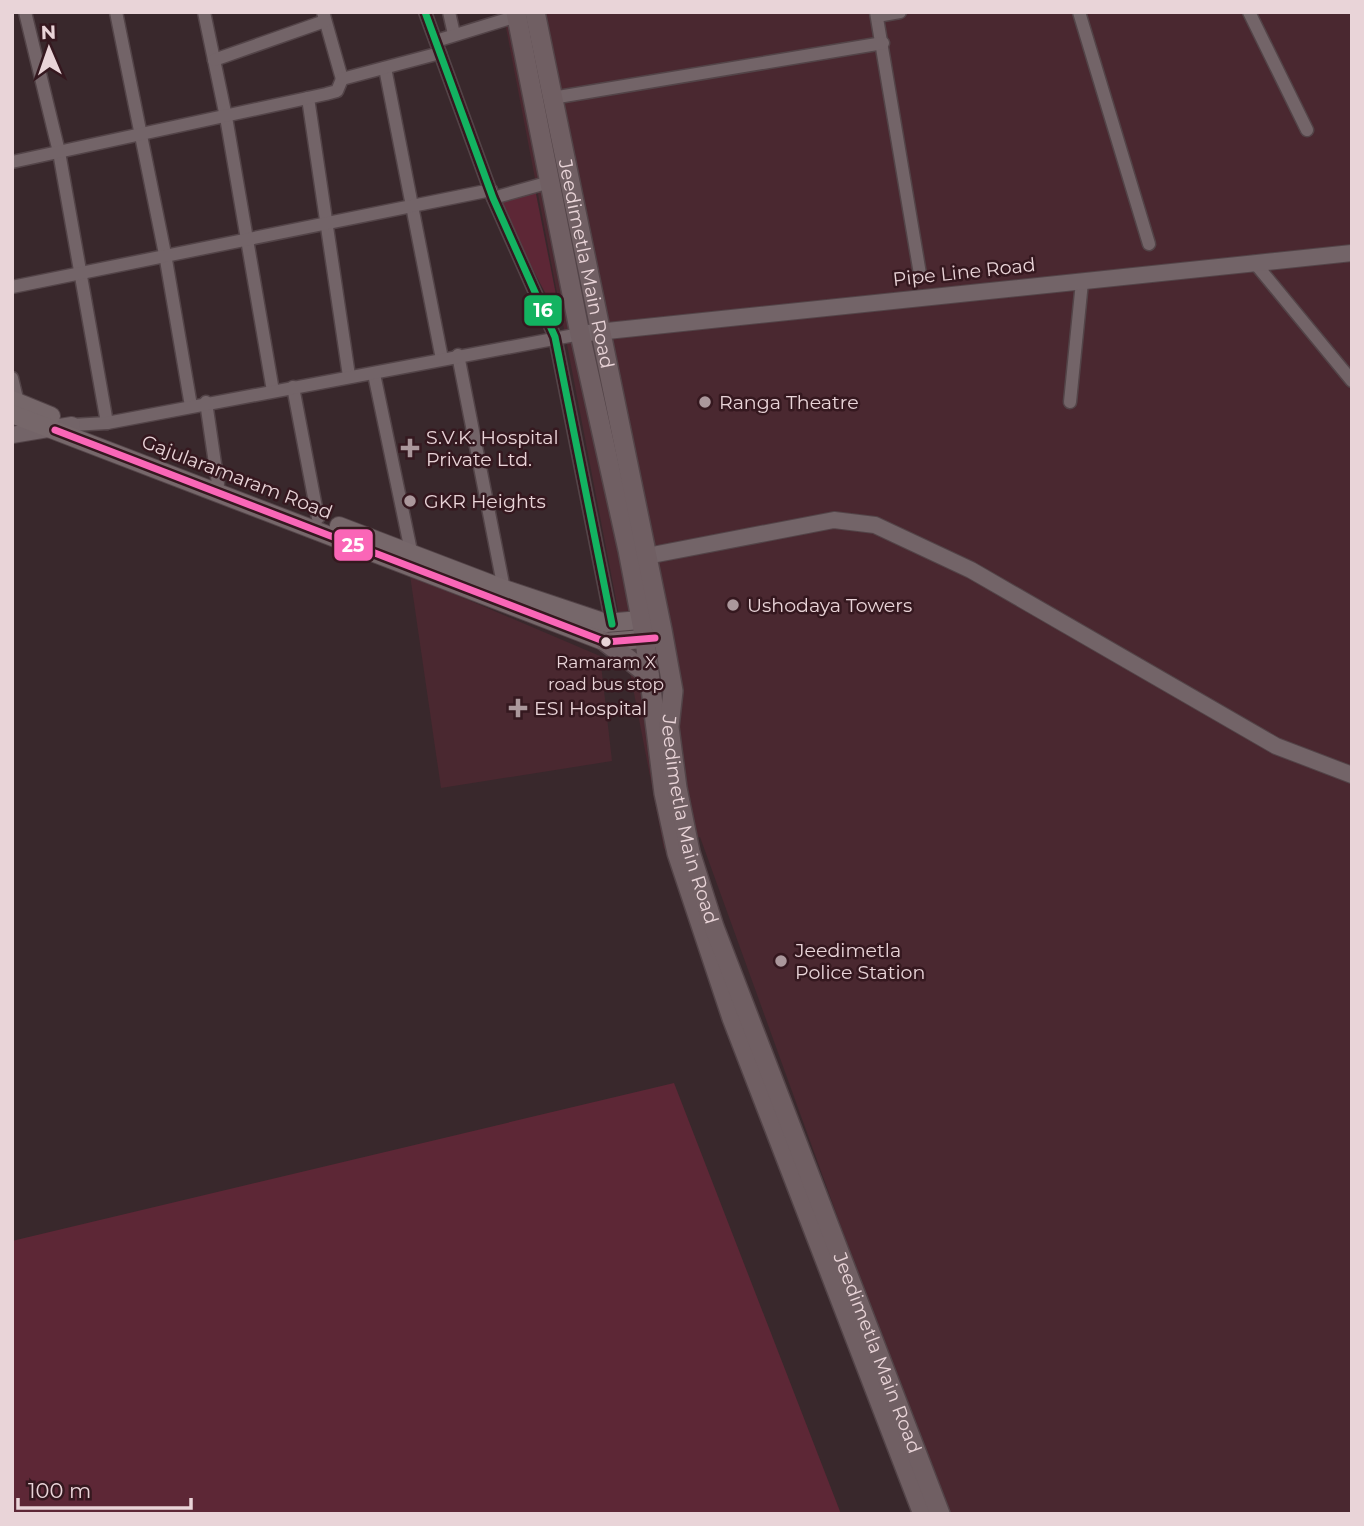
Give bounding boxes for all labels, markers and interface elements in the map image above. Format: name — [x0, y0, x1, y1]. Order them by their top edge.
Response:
north arrow — [14, 14, 84, 84]
text: N — [40, 21, 57, 44]
street label: Jeedimetla Main Road — [554, 156, 619, 371]
street label: Pipe Line Road — [892, 253, 1036, 291]
line badge: 16 — [523, 294, 563, 327]
text: 16 — [533, 299, 553, 322]
place label: Ranga Theatre — [719, 391, 859, 414]
marker: Ranga Theatre — [697, 394, 713, 410]
place label: S.V.K. Hospital Private Ltd. — [426, 426, 559, 471]
street label: Gajularamaram Road — [138, 430, 336, 524]
marker: S.V.K. Hospital Private Ltd. — [400, 438, 420, 458]
place label: GKR Heights — [424, 490, 546, 513]
marker: GKR Heights — [402, 493, 418, 509]
line badge: 25 — [333, 528, 374, 562]
text: 25 — [342, 534, 364, 557]
place label: Ushodaya Towers — [747, 594, 912, 617]
marker: Ushodaya Towers — [725, 597, 741, 613]
marker: Ramaram X road bus stop — [599, 635, 613, 649]
place label: Ramaram X road bus stop — [548, 652, 664, 694]
place label: ESI Hospital — [534, 697, 647, 720]
marker: ESI Hospital — [508, 698, 528, 718]
street label: Jeedimetla Main Road — [657, 713, 724, 927]
place label: Jeedimetla Police Station — [794, 939, 925, 984]
marker: Jeedimetla Police Station — [773, 953, 789, 969]
street label: Jeedimetla Main Road — [829, 1248, 927, 1456]
scale bar — [18, 1466, 191, 1510]
text: 100 m — [28, 1478, 91, 1503]

